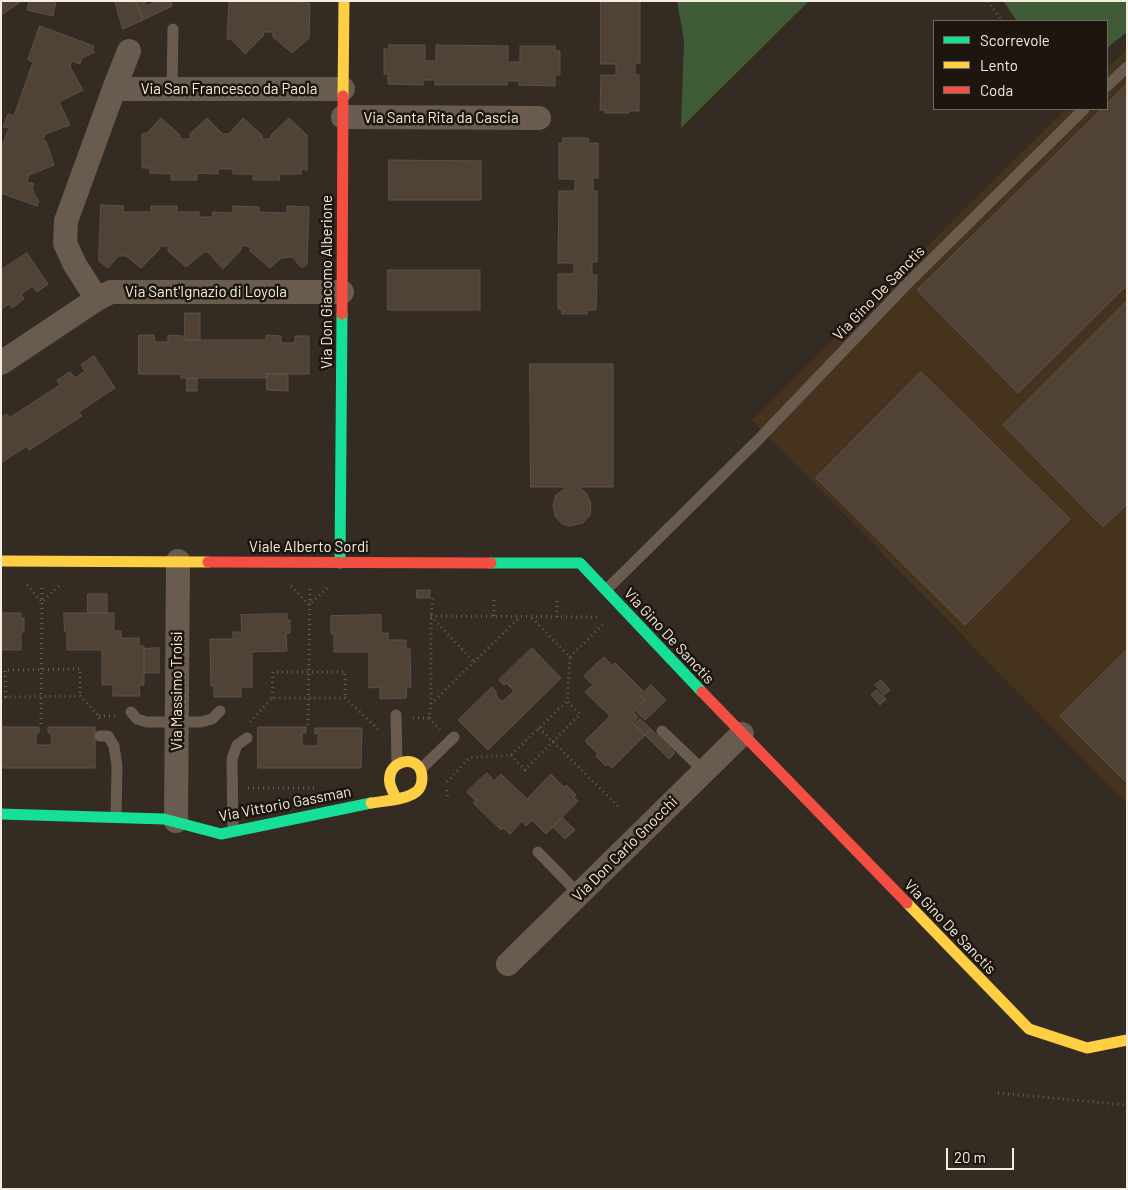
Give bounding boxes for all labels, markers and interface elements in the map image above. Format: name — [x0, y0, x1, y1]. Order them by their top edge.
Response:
legend — [933, 20, 1108, 110]
text: Scorrevole — [980, 31, 1050, 49]
text: Lento — [980, 56, 1018, 74]
street label: Via San Francesco da Paola — [141, 80, 317, 98]
text: Coda — [980, 81, 1013, 99]
street label: Via Santa Rita da Cascia — [363, 109, 519, 127]
street label: Via Don Giacomo Alberione — [318, 195, 336, 369]
street label: Via Gino De Sanctis — [829, 242, 929, 344]
street label: Via Sant'Ignazio di Loyola — [125, 283, 287, 301]
street label: Viale Alberto Sordi — [249, 538, 369, 556]
street label: Via Gino De Sanctis — [620, 584, 718, 688]
street label: Via Massimo Troisi — [168, 631, 186, 751]
street label: Via Vittorio Gassman — [217, 782, 353, 826]
street label: Via Don Carlo Gnocchi — [569, 793, 681, 905]
street label: Via Gino De Sanctis — [900, 876, 1000, 978]
scale bar — [948, 1138, 1016, 1170]
text: 20 m — [954, 1148, 986, 1166]

